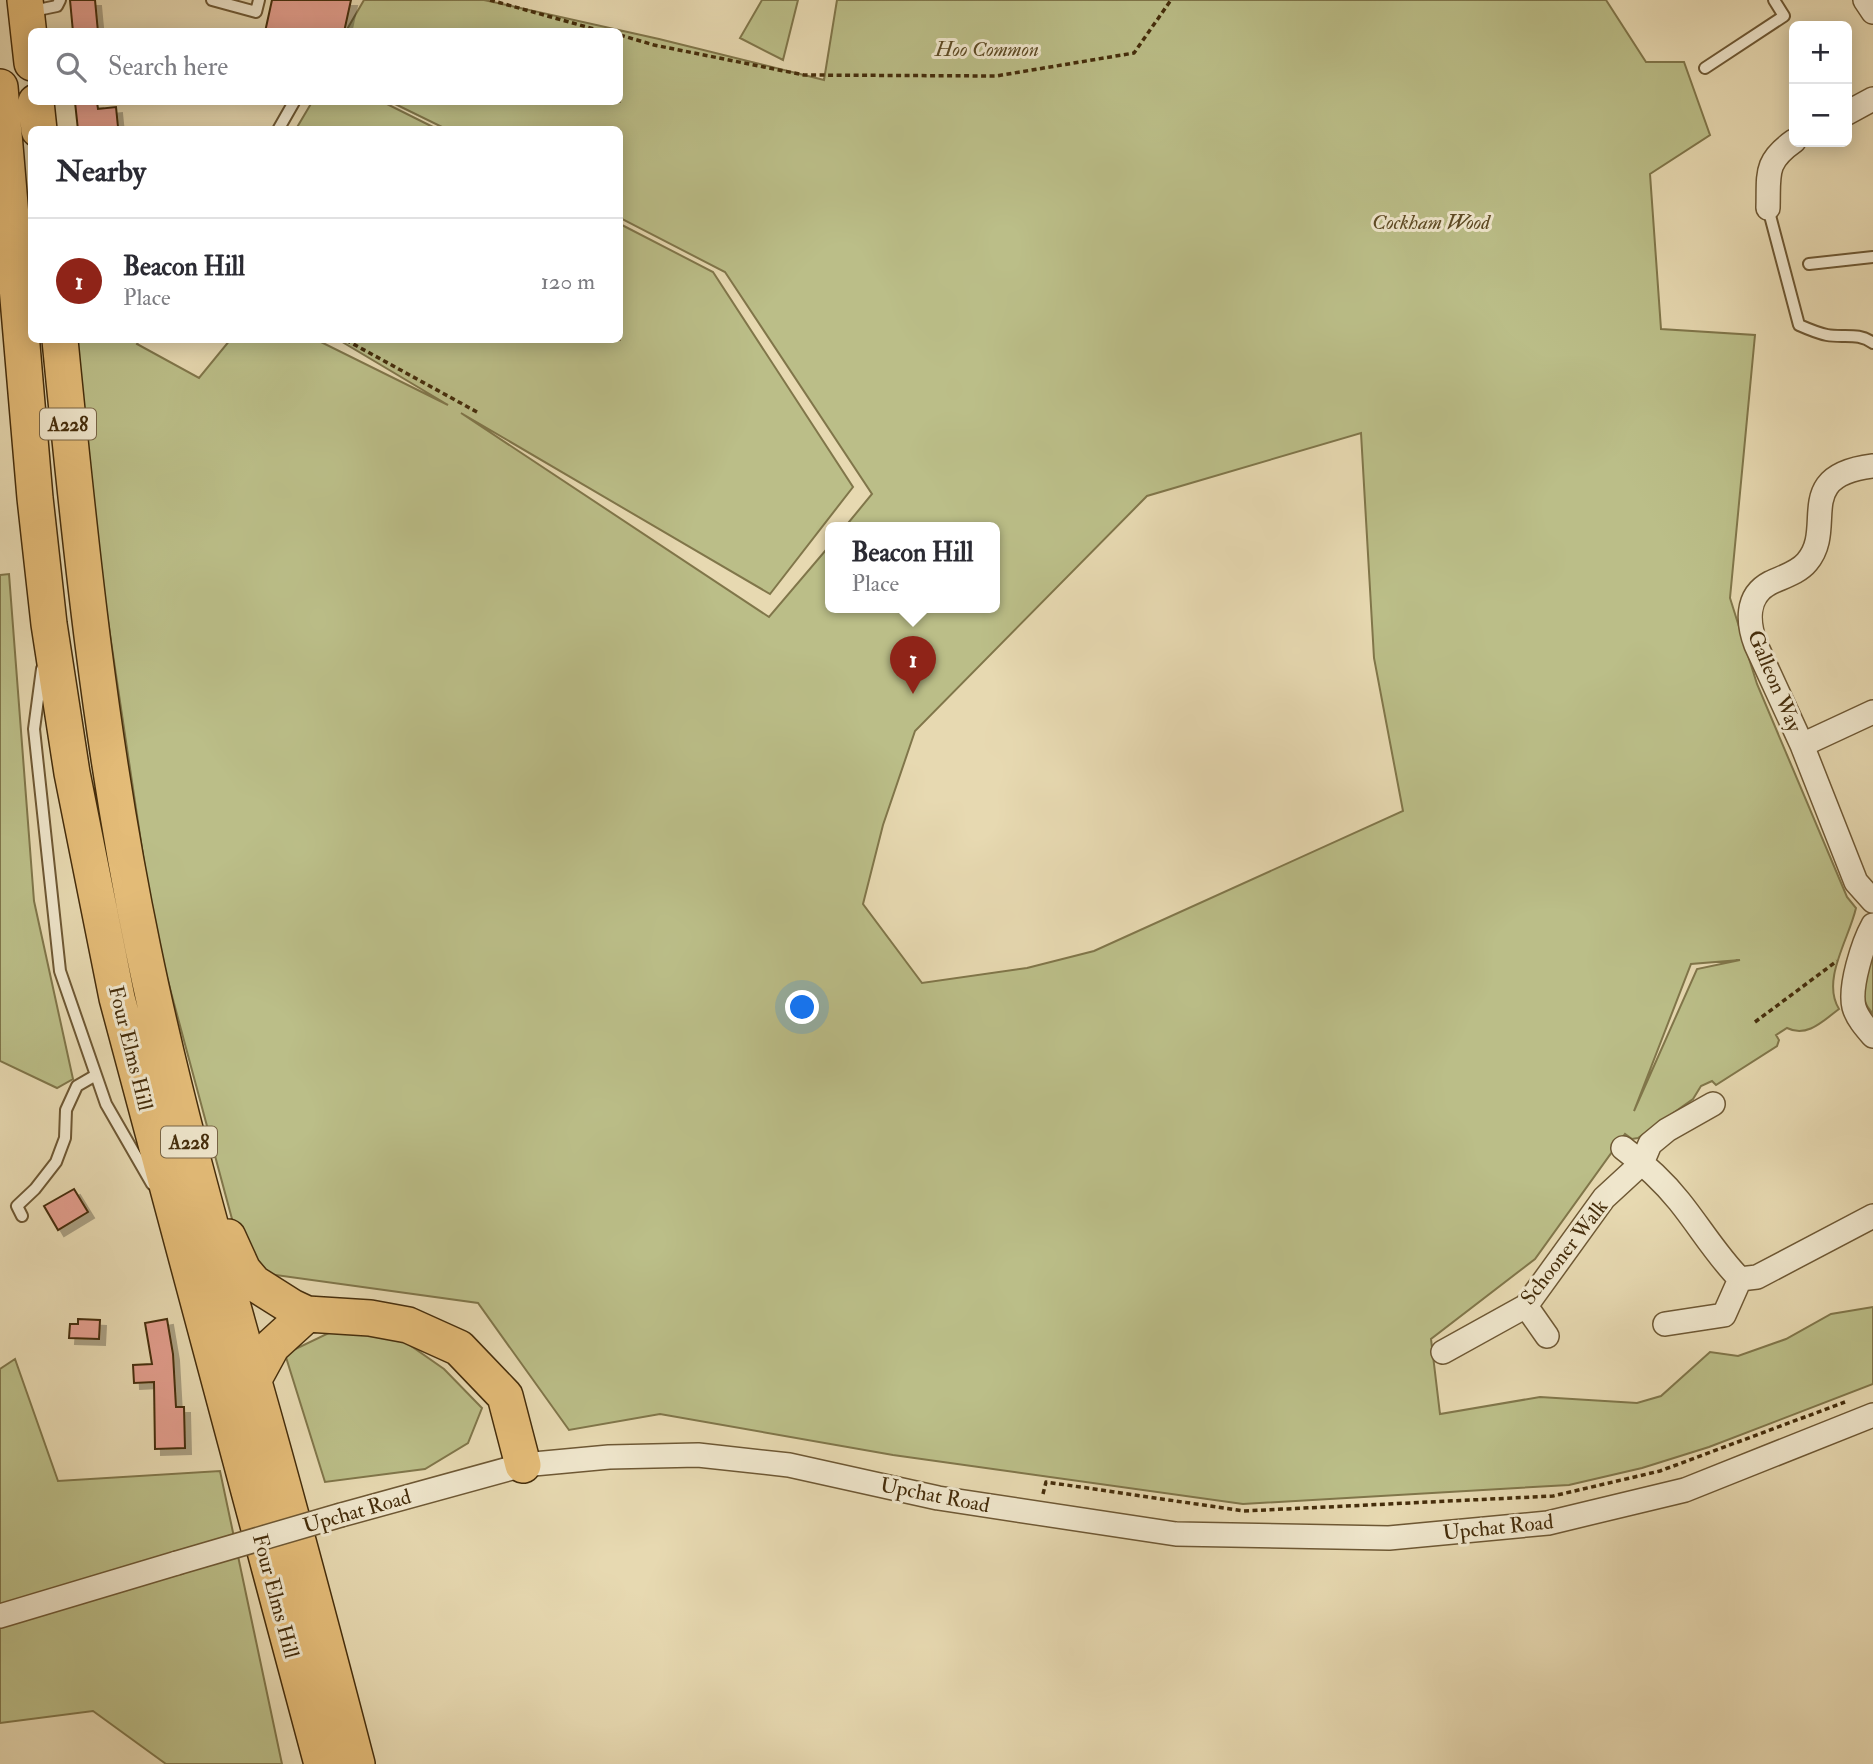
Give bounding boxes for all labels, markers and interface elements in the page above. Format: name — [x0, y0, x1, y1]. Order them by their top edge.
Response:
map controls — [1789, 21, 1852, 147]
button: + — [1789, 21, 1852, 84]
search box — [28, 28, 623, 105]
park label: Hoo Common — [934, 36, 1039, 63]
icon: search — [52, 48, 90, 86]
text: Search here — [108, 51, 228, 83]
button: − — [1789, 84, 1852, 147]
text: Nearby — [56, 153, 146, 190]
park label: Cockham Wood — [1372, 209, 1491, 236]
text: Beacon Hill — [123, 251, 245, 283]
text: 1 — [75, 267, 83, 296]
text: 120 m — [541, 267, 595, 296]
text: Place — [123, 283, 171, 312]
road number: A228 — [40, 408, 96, 440]
popup — [825, 522, 1000, 613]
text: Beacon Hill — [852, 537, 973, 569]
text: Place — [852, 569, 899, 598]
street label: Galleon Way — [1741, 626, 1808, 737]
pin: 1 — [890, 636, 936, 694]
street label: Four Elms Hill — [102, 983, 159, 1114]
your location — [785, 990, 819, 1024]
road number: A228 — [161, 1126, 217, 1158]
street label: Schooner Walk — [1515, 1194, 1614, 1311]
street label: Upchat Road — [878, 1472, 993, 1519]
street label: Upchat Road — [300, 1483, 415, 1540]
street label: Upchat Road — [1441, 1508, 1555, 1547]
street label: Four Elms Hill — [246, 1531, 305, 1662]

